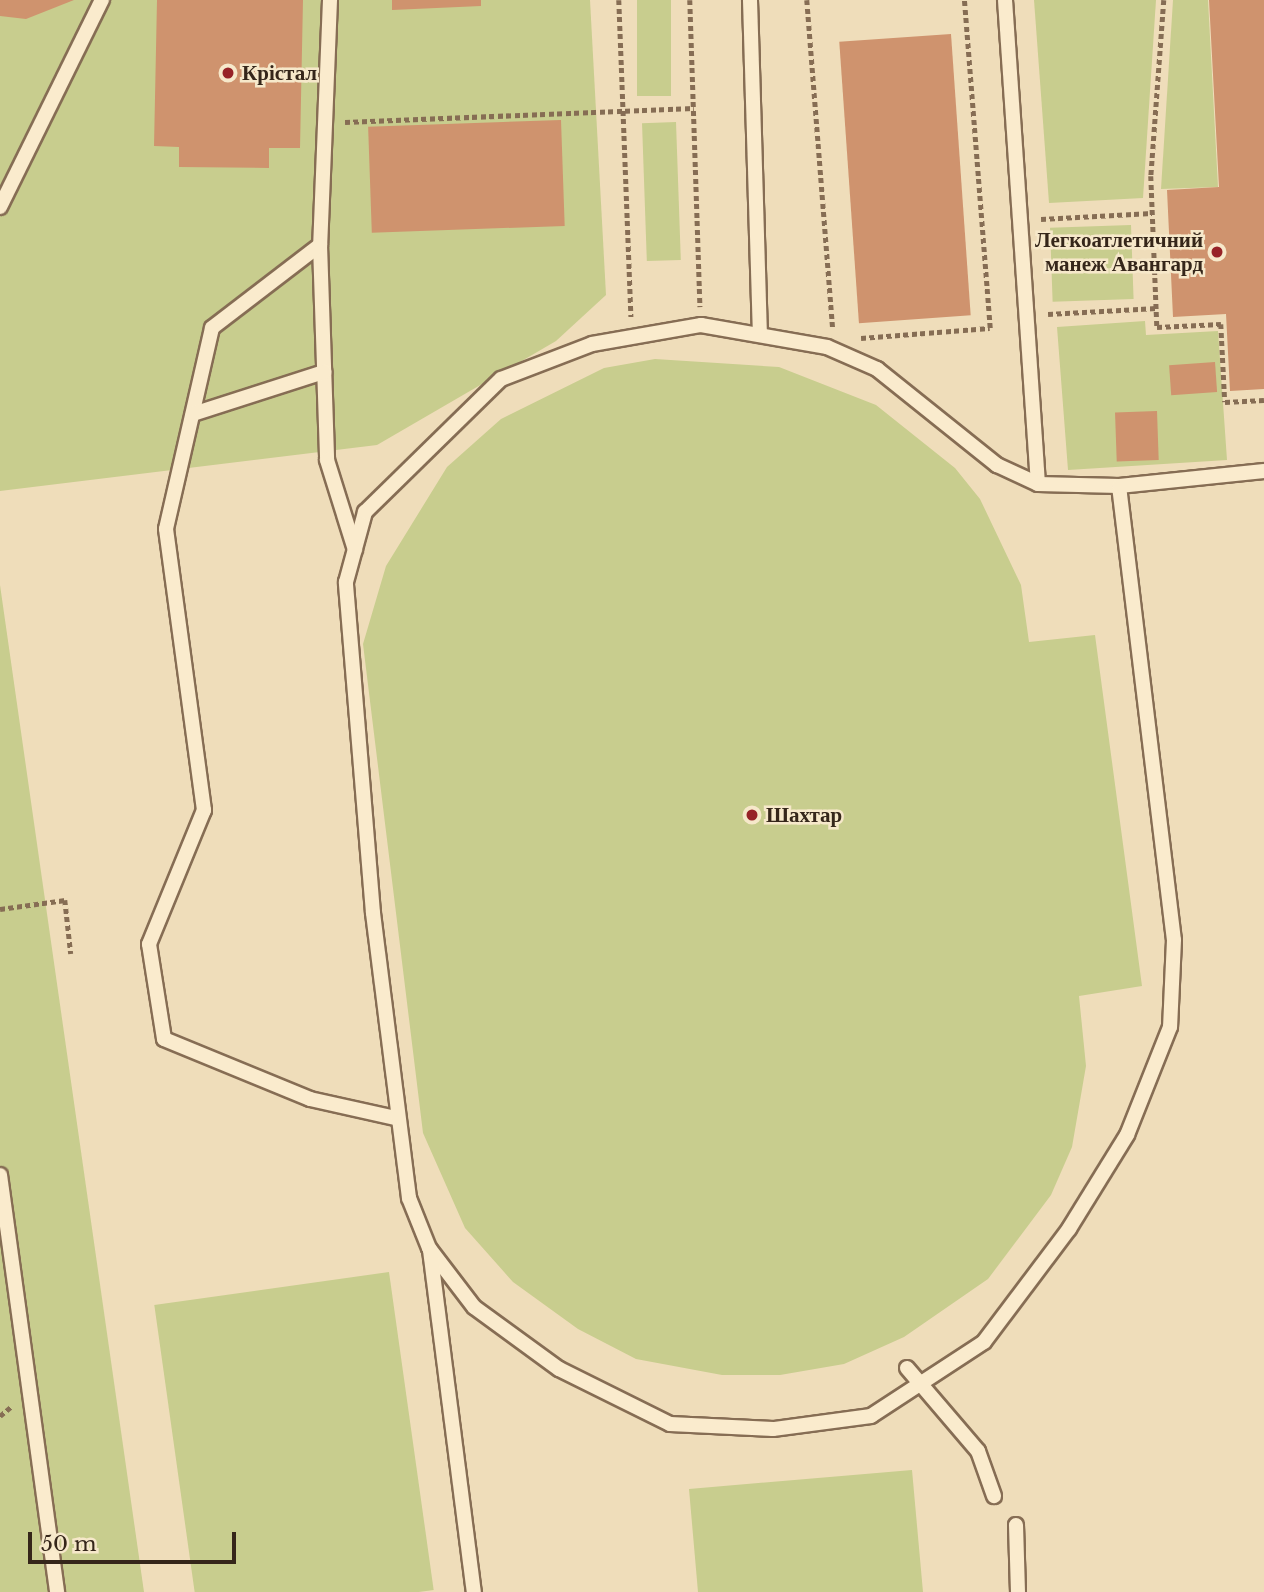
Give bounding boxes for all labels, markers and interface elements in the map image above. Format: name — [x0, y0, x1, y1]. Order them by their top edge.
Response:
place label: Крістал — [242, 60, 317, 86]
marker: Крістал — [220, 65, 236, 81]
place label: Легкоатлетичний манеж Авангард — [1035, 227, 1203, 277]
marker: Легкоатлетичний манеж Авангард — [1209, 244, 1225, 260]
place label: Шахтар — [766, 802, 842, 828]
marker: Шахтар — [744, 807, 760, 823]
scale bar — [32, 1518, 240, 1562]
text: 50 m — [41, 1531, 96, 1557]

